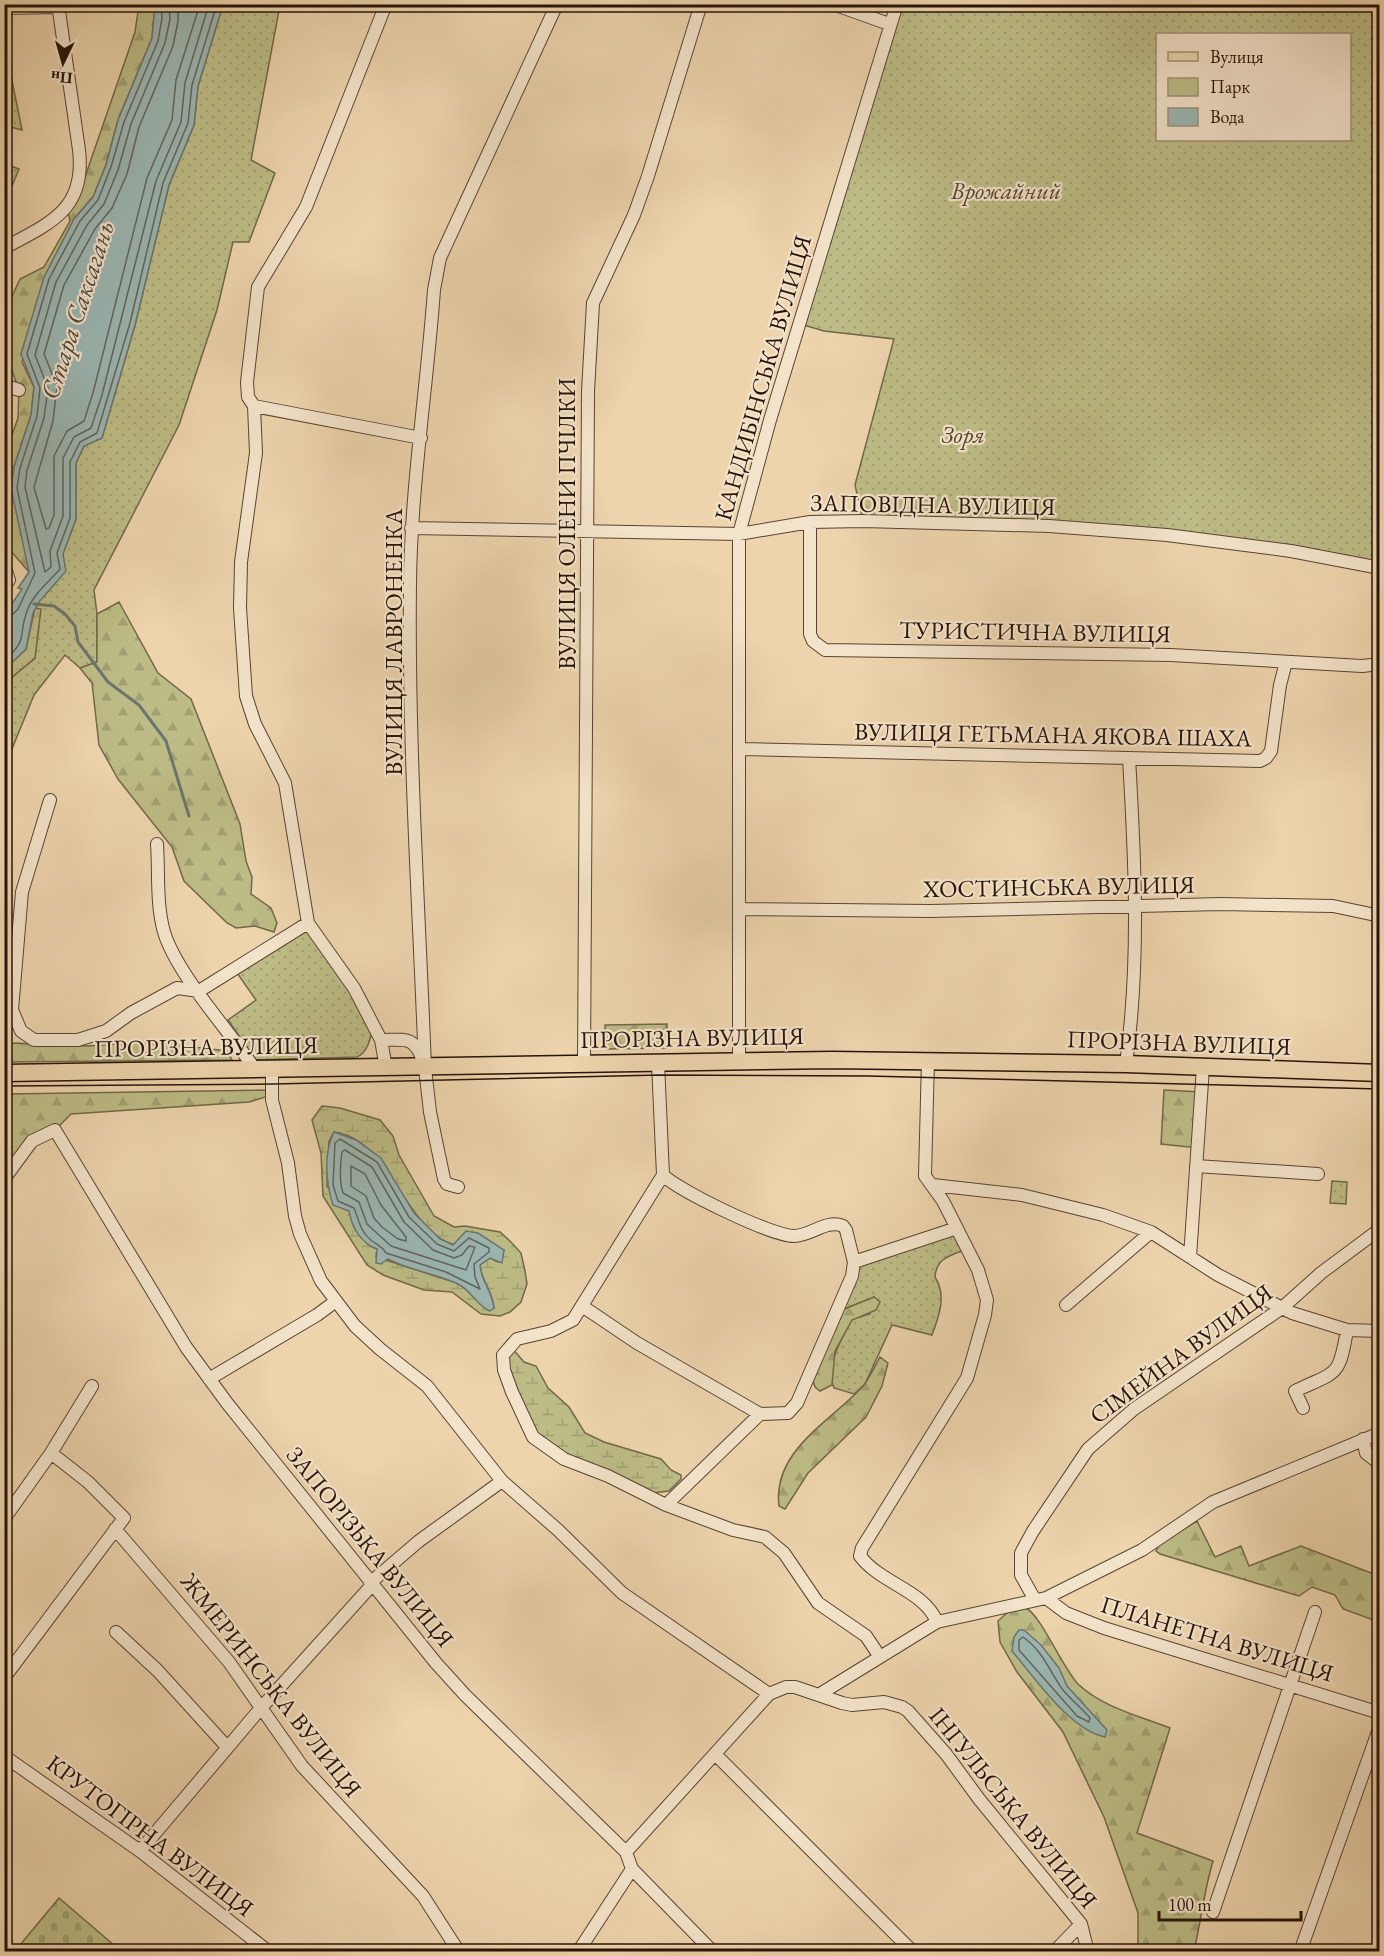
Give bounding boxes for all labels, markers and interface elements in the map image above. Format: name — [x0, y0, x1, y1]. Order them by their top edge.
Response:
north arrow — [33, 33, 93, 93]
legend — [1156, 33, 1351, 141]
text: Вулиця — [1210, 45, 1263, 68]
text: Пн — [50, 66, 74, 89]
text: Парк — [1210, 75, 1250, 98]
text: Вода — [1210, 105, 1245, 128]
park label: Врожайний — [950, 175, 1061, 206]
water label: Стара Саксагань — [32, 217, 122, 403]
street label: КАНДИБІНСЬКА ВУЛИЦЯ — [707, 231, 818, 524]
street label: ВУЛИЦЯ ОЛЕНИ ПЧІЛКИ — [551, 378, 582, 670]
park label: Зоря — [941, 419, 985, 450]
street label: ЗАПОВІДНА ВУЛИЦЯ — [810, 487, 1056, 522]
street label: ВУЛИЦЯ ЛАВРОНЕНКА — [378, 508, 409, 776]
street label: ТУРИСТИЧНА ВУЛИЦЯ — [899, 614, 1171, 649]
street label: ВУЛИЦЯ ГЕТЬМАНА ЯКОВА ШАХА — [854, 716, 1252, 753]
street label: ХОСТИНСЬКА ВУЛИЦЯ — [922, 869, 1195, 904]
street label: ПРОРІЗНА ВУЛИЦЯ — [580, 1020, 804, 1055]
street label: ПРОРІЗНА ВУЛИЦЯ — [1066, 1023, 1292, 1062]
street label: ПРОРІЗНА ВУЛИЦЯ — [94, 1029, 318, 1064]
street label: СІМЕЙНА ВУЛИЦЯ — [1083, 1277, 1278, 1430]
street label: ЗАПОРІЗЬКА ВУЛИЦЯ — [280, 1440, 461, 1653]
street label: ЖМЕРИНСЬКА ВУЛИЦЯ — [173, 1565, 369, 1803]
street label: ПЛАНЕТНА ВУЛИЦЯ — [1097, 1588, 1337, 1689]
street label: ІНГУЛЬСЬКА ВУЛИЦЯ — [923, 1701, 1104, 1915]
street label: КРУТОГІРНА ВУЛИЦЯ — [41, 1748, 260, 1924]
scale bar — [1159, 1884, 1302, 1922]
text: 100 m — [1168, 1893, 1212, 1916]

